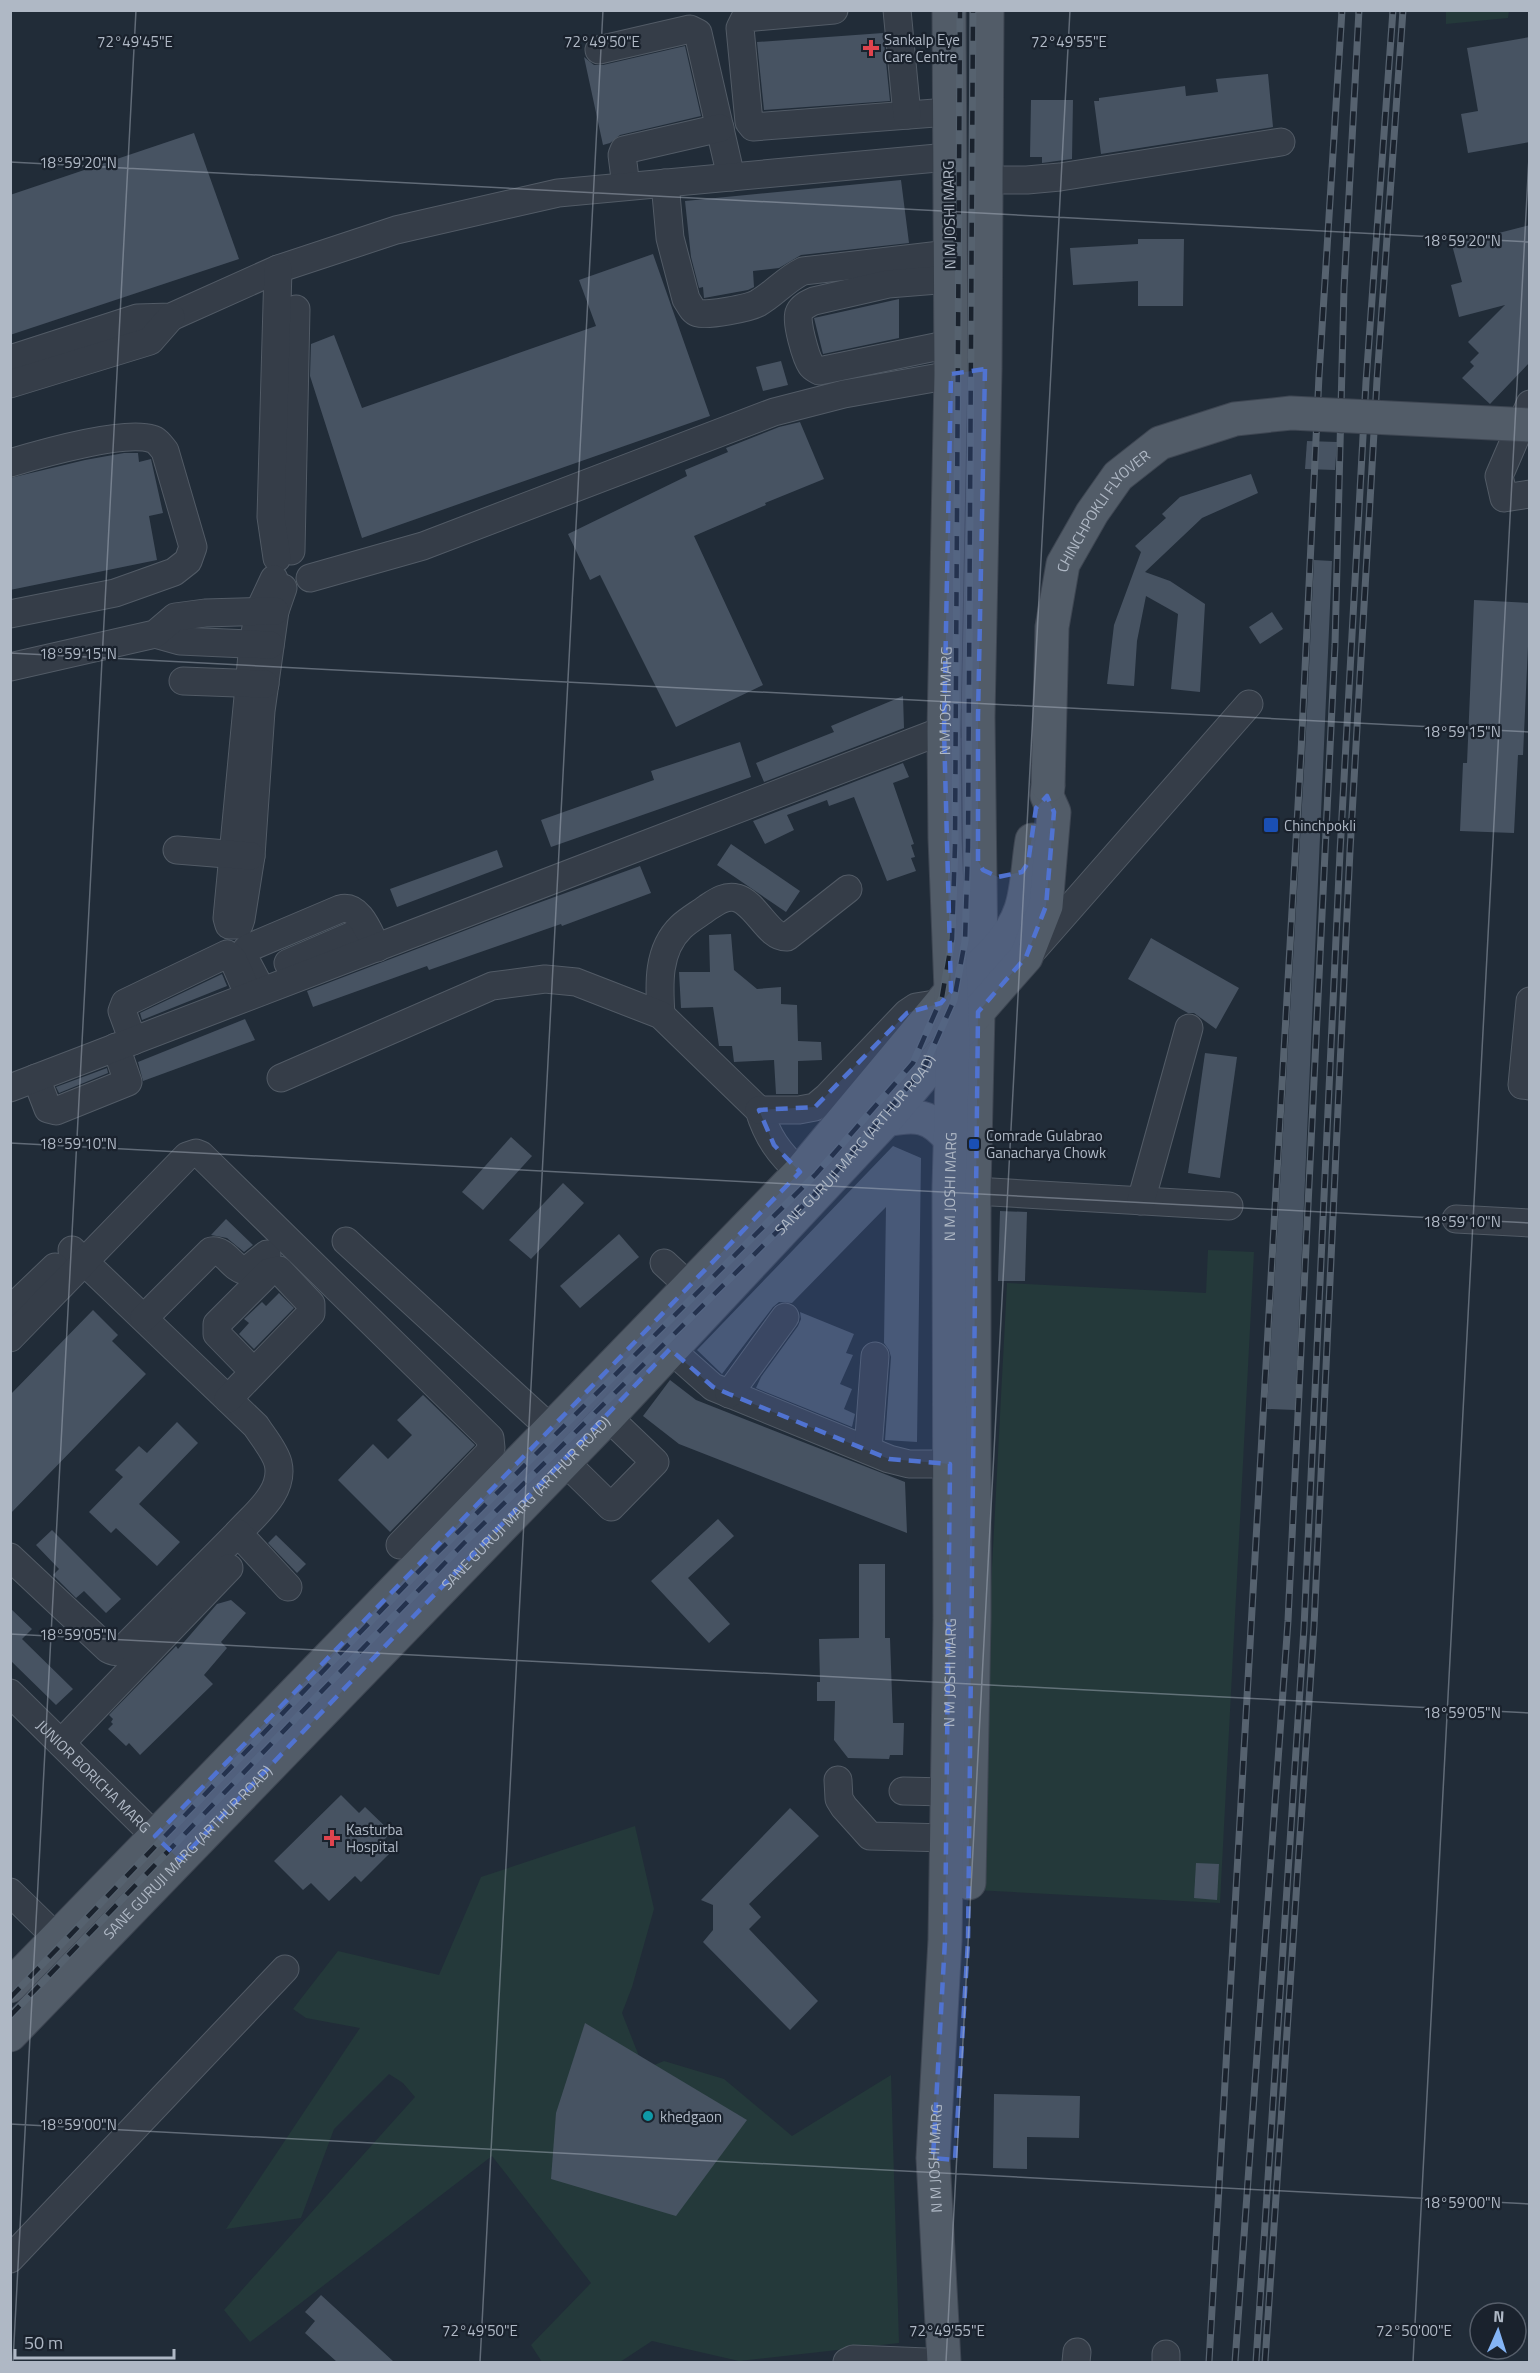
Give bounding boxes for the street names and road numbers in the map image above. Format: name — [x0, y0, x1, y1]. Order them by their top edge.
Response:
street label: N M JOSHI MARG — [937, 160, 961, 270]
street label: CHINCHPOKLI FLYOVER — [1050, 444, 1155, 574]
street label: N M JOSHI MARG — [932, 646, 957, 755]
street label: SANE GURUJI MARG (ARTHUR ROAD) — [769, 1050, 940, 1240]
street label: N M JOSHI MARG — [937, 1132, 962, 1241]
street label: SANE GURUJI MARG (ARTHUR ROAD) — [435, 1410, 615, 1595]
street label: N M JOSHI MARG — [937, 1618, 962, 1727]
street label: JUNIOR BORICHA MARG — [31, 1714, 157, 1838]
street label: SANE GURUJI MARG (ARTHUR ROAD) — [97, 1759, 277, 1944]
street label: N M JOSHI MARG — [921, 2103, 947, 2213]

